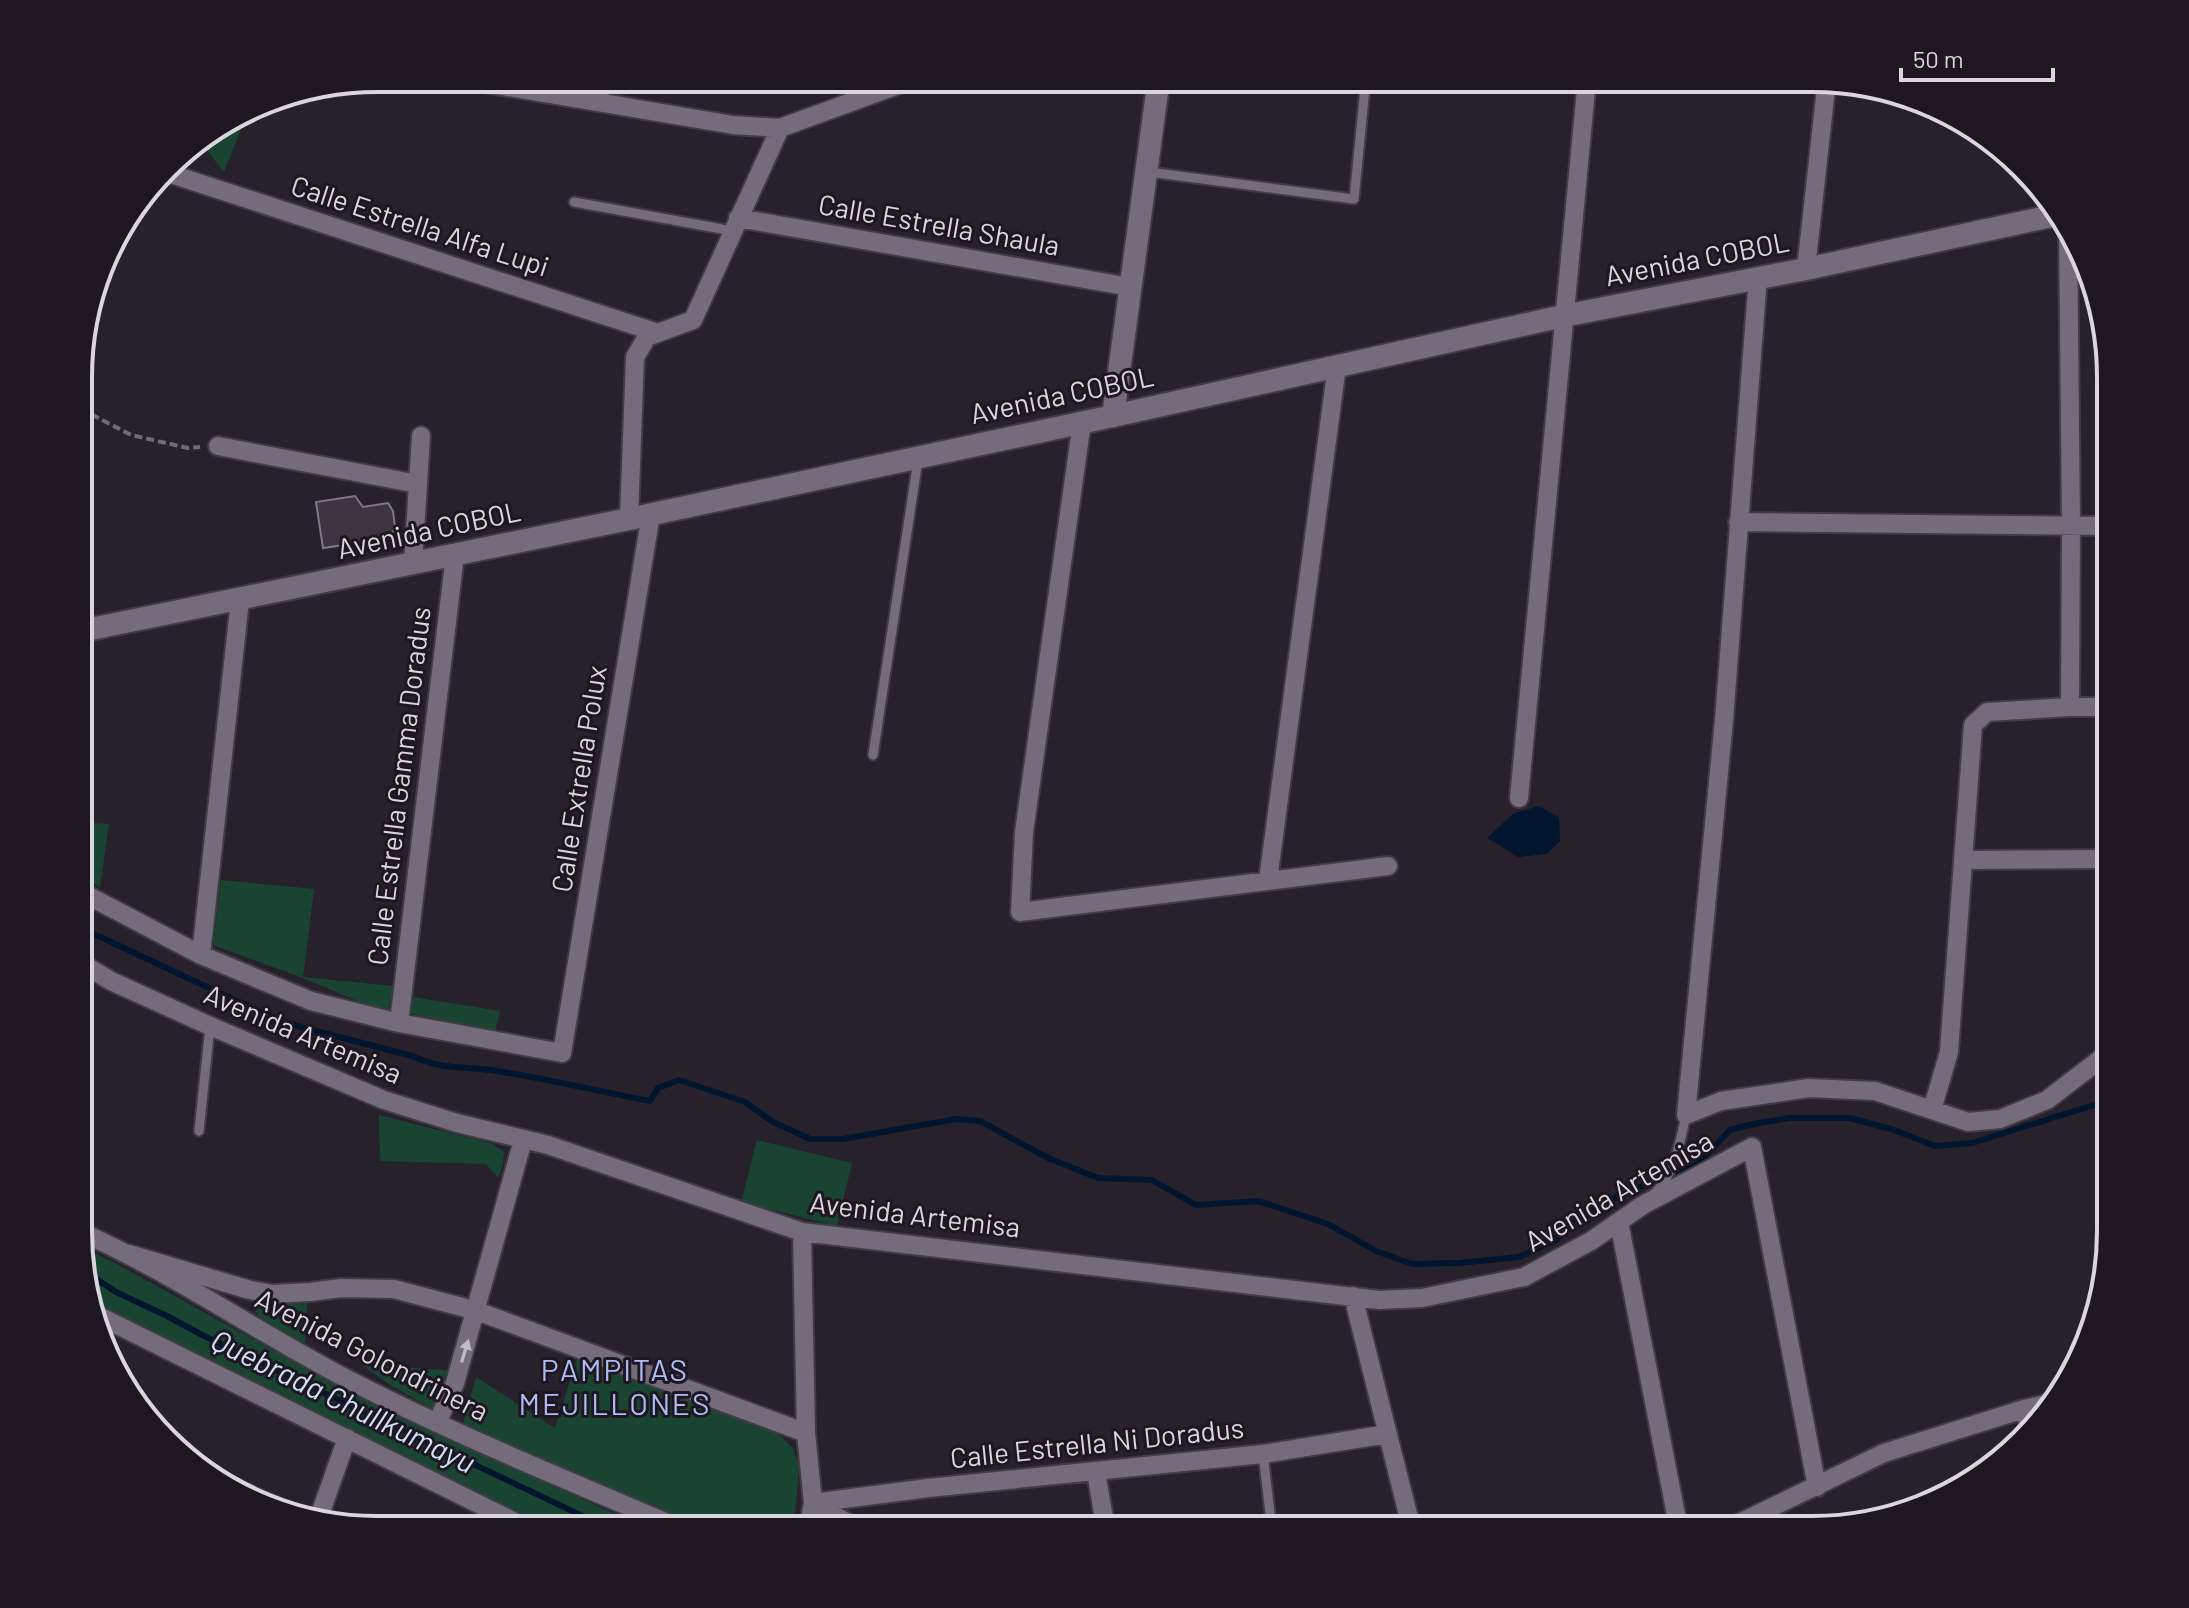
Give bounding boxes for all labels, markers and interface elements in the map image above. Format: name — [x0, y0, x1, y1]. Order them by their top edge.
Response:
scale bar — [1901, 32, 2053, 82]
text: 50 m — [1913, 44, 1964, 73]
street label: Calle Estrella Alfa Lupi — [287, 167, 554, 283]
street label: Calle Estrella Shaula — [816, 186, 1062, 262]
street label: Avenida COBOL — [1602, 224, 1792, 293]
street label: Avenida COBOL — [967, 358, 1157, 430]
street label: Avenida COBOL — [334, 493, 524, 565]
street label: Calle Estrella Gamma Doradus — [359, 605, 437, 967]
street label: Calle Extrella Polux — [543, 663, 613, 895]
street label: Avenida Artemisa — [199, 976, 407, 1090]
street label: Avenida Artemisa — [1518, 1122, 1719, 1258]
street label: Avenida Artemisa — [808, 1184, 1022, 1244]
street label: Avenida Golondrinera — [250, 1281, 495, 1428]
water label: Quebrada Chullkumayu — [206, 1321, 482, 1480]
one-way arrow — [459, 1338, 472, 1362]
district label: PAMPITAS MEJILLONES — [519, 1351, 711, 1421]
street label: Calle Estrella Ni Doradus — [948, 1410, 1246, 1474]

